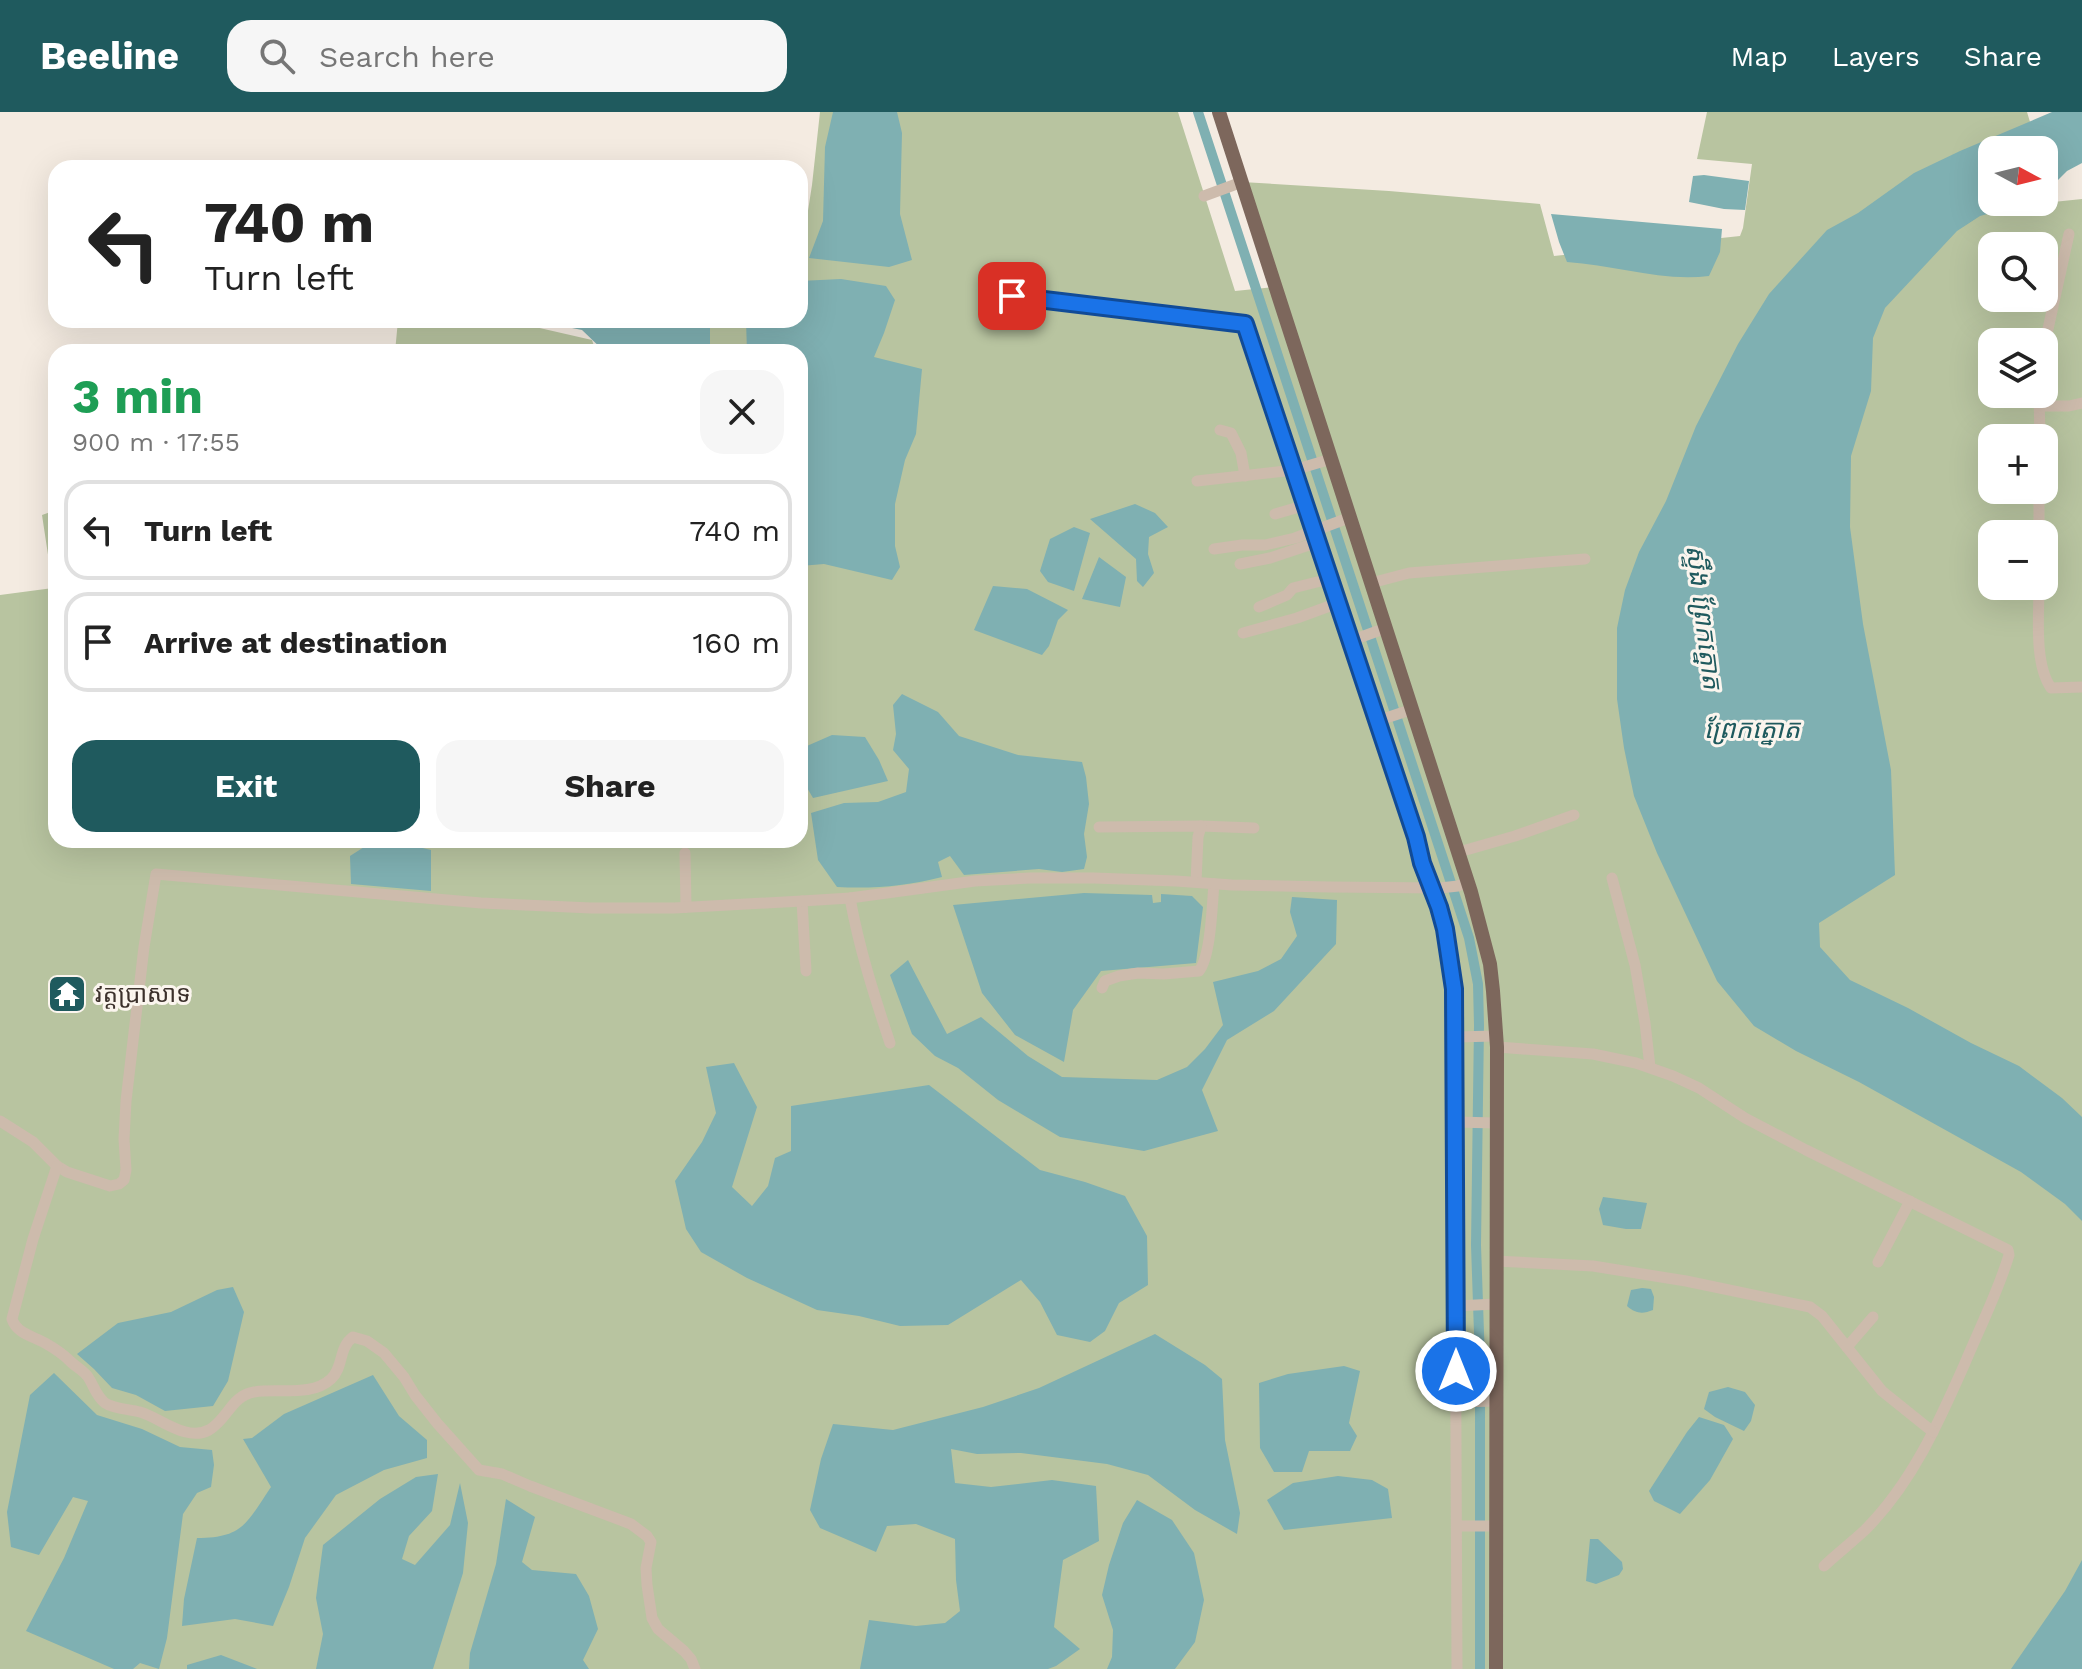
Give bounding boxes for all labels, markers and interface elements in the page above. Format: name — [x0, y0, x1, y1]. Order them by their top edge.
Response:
search box — [227, 20, 787, 92]
text: Beeline — [40, 34, 179, 78]
icon: search — [255, 34, 299, 78]
text: Search here — [319, 39, 495, 74]
text: Map — [1731, 40, 1788, 73]
text: Layers — [1832, 40, 1920, 73]
text: Share — [1964, 40, 2042, 73]
north arrow — [1978, 136, 2058, 216]
map controls — [1978, 136, 2058, 600]
text: 740 m — [204, 190, 374, 256]
icon: left — [72, 192, 176, 296]
button: search — [1978, 232, 2058, 312]
text: Turn left — [204, 257, 354, 299]
pin — [978, 262, 1046, 330]
icon: arrive — [990, 274, 1034, 318]
button: layers — [1978, 328, 2058, 408]
text: 3 min — [72, 368, 203, 425]
button: close — [700, 370, 784, 454]
button: + — [1978, 424, 2058, 504]
text: 900 m · 17:55 — [72, 427, 240, 457]
icon: left — [76, 508, 120, 552]
text: Turn left — [144, 513, 272, 548]
text: 740 m — [689, 513, 780, 548]
button: − — [1978, 520, 2058, 600]
water label: ស្ទឹង ព្រែកត្នោត — [1679, 543, 1728, 693]
icon: arrive — [76, 620, 120, 664]
text: Arrive at destination — [144, 625, 448, 660]
text: 160 m — [693, 625, 780, 660]
water label: ព្រែកត្នោត — [1704, 714, 1801, 746]
button: Exit — [72, 740, 420, 832]
button: Share — [436, 740, 784, 832]
temple icon: វត្តប្រាសាទ — [46, 973, 88, 1015]
place label: វត្តប្រាសាទ — [95, 980, 191, 1009]
position arrow — [1414, 1329, 1498, 1413]

